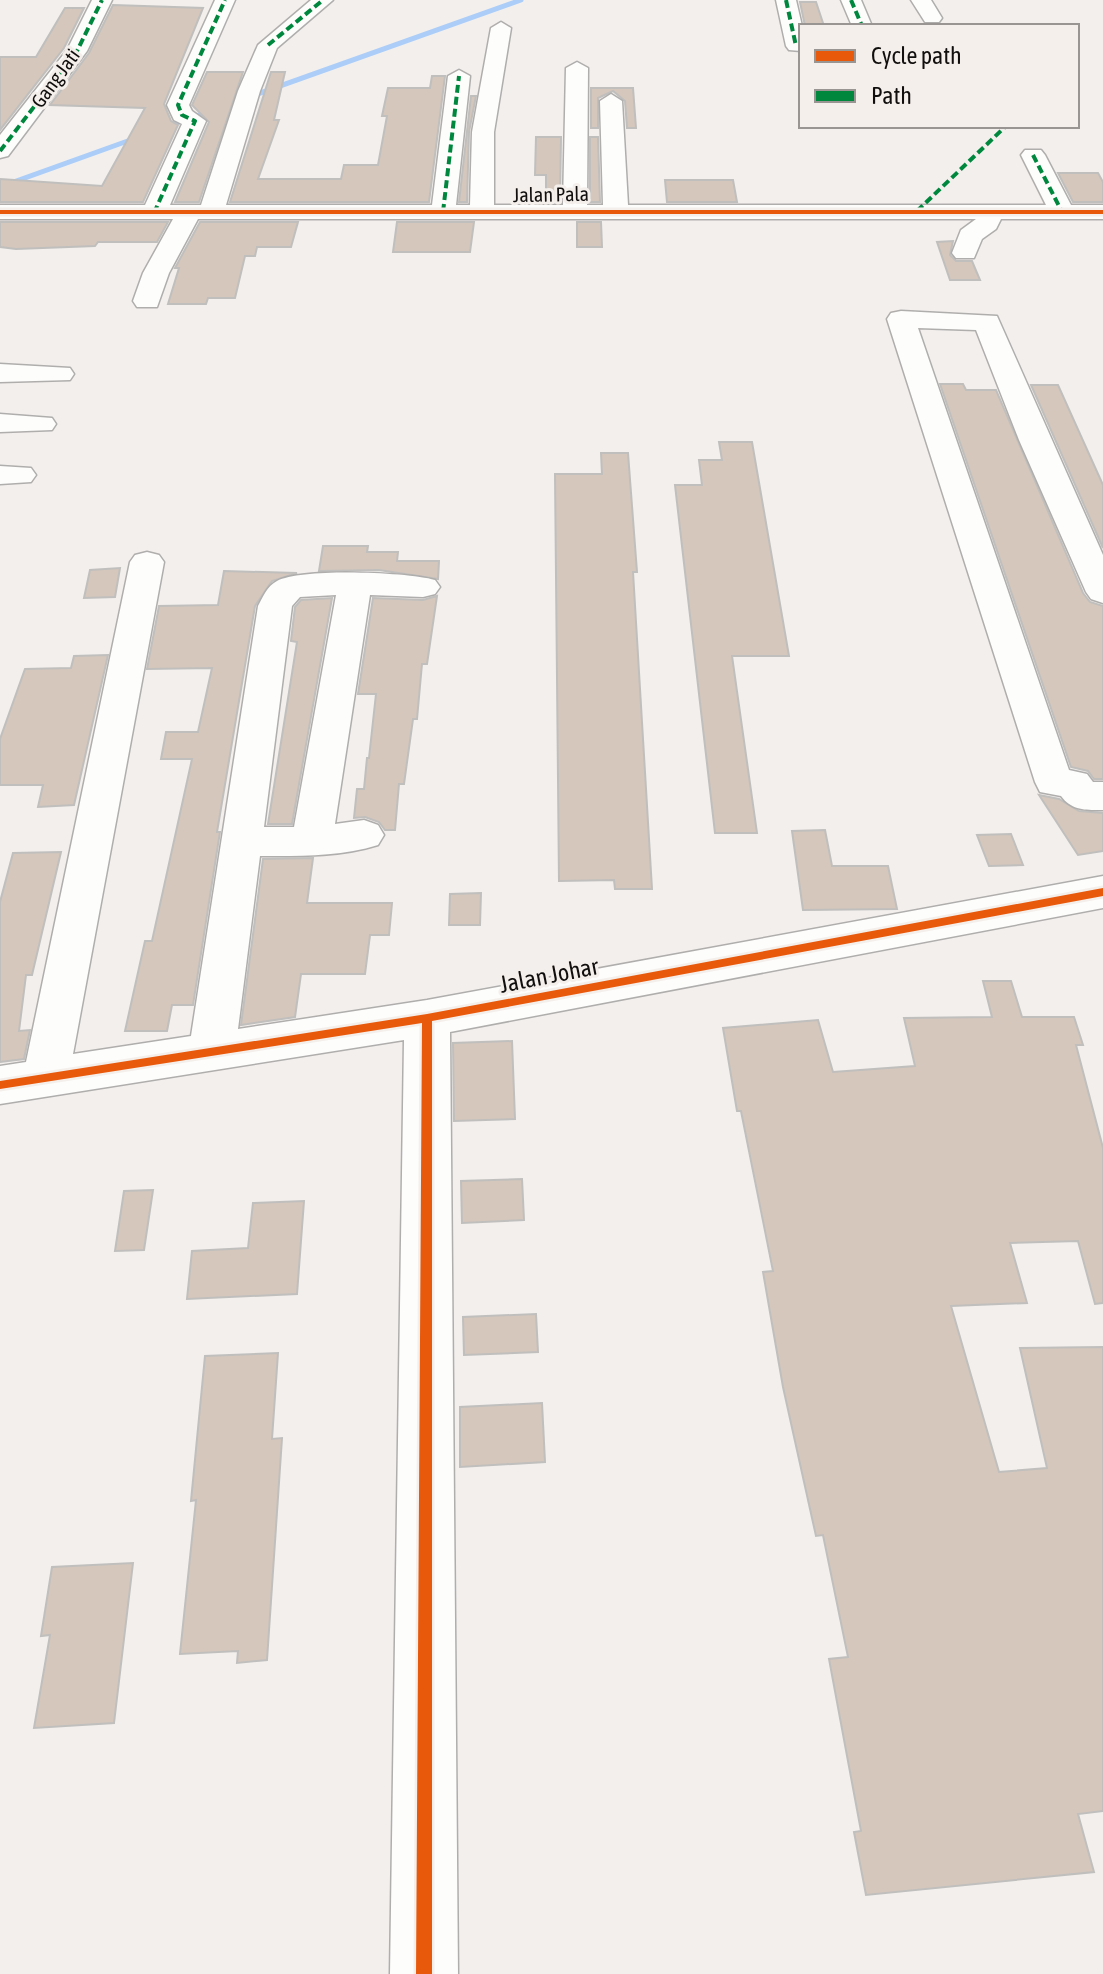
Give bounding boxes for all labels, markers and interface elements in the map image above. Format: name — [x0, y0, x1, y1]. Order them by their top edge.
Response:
legend — [799, 24, 1079, 128]
text: Cycle path — [871, 42, 962, 69]
street label: Gang Jati — [26, 44, 84, 112]
text: Path — [871, 82, 912, 109]
street label: Jalan Pala — [513, 182, 589, 206]
street label: Jalan Johar — [497, 952, 602, 998]

